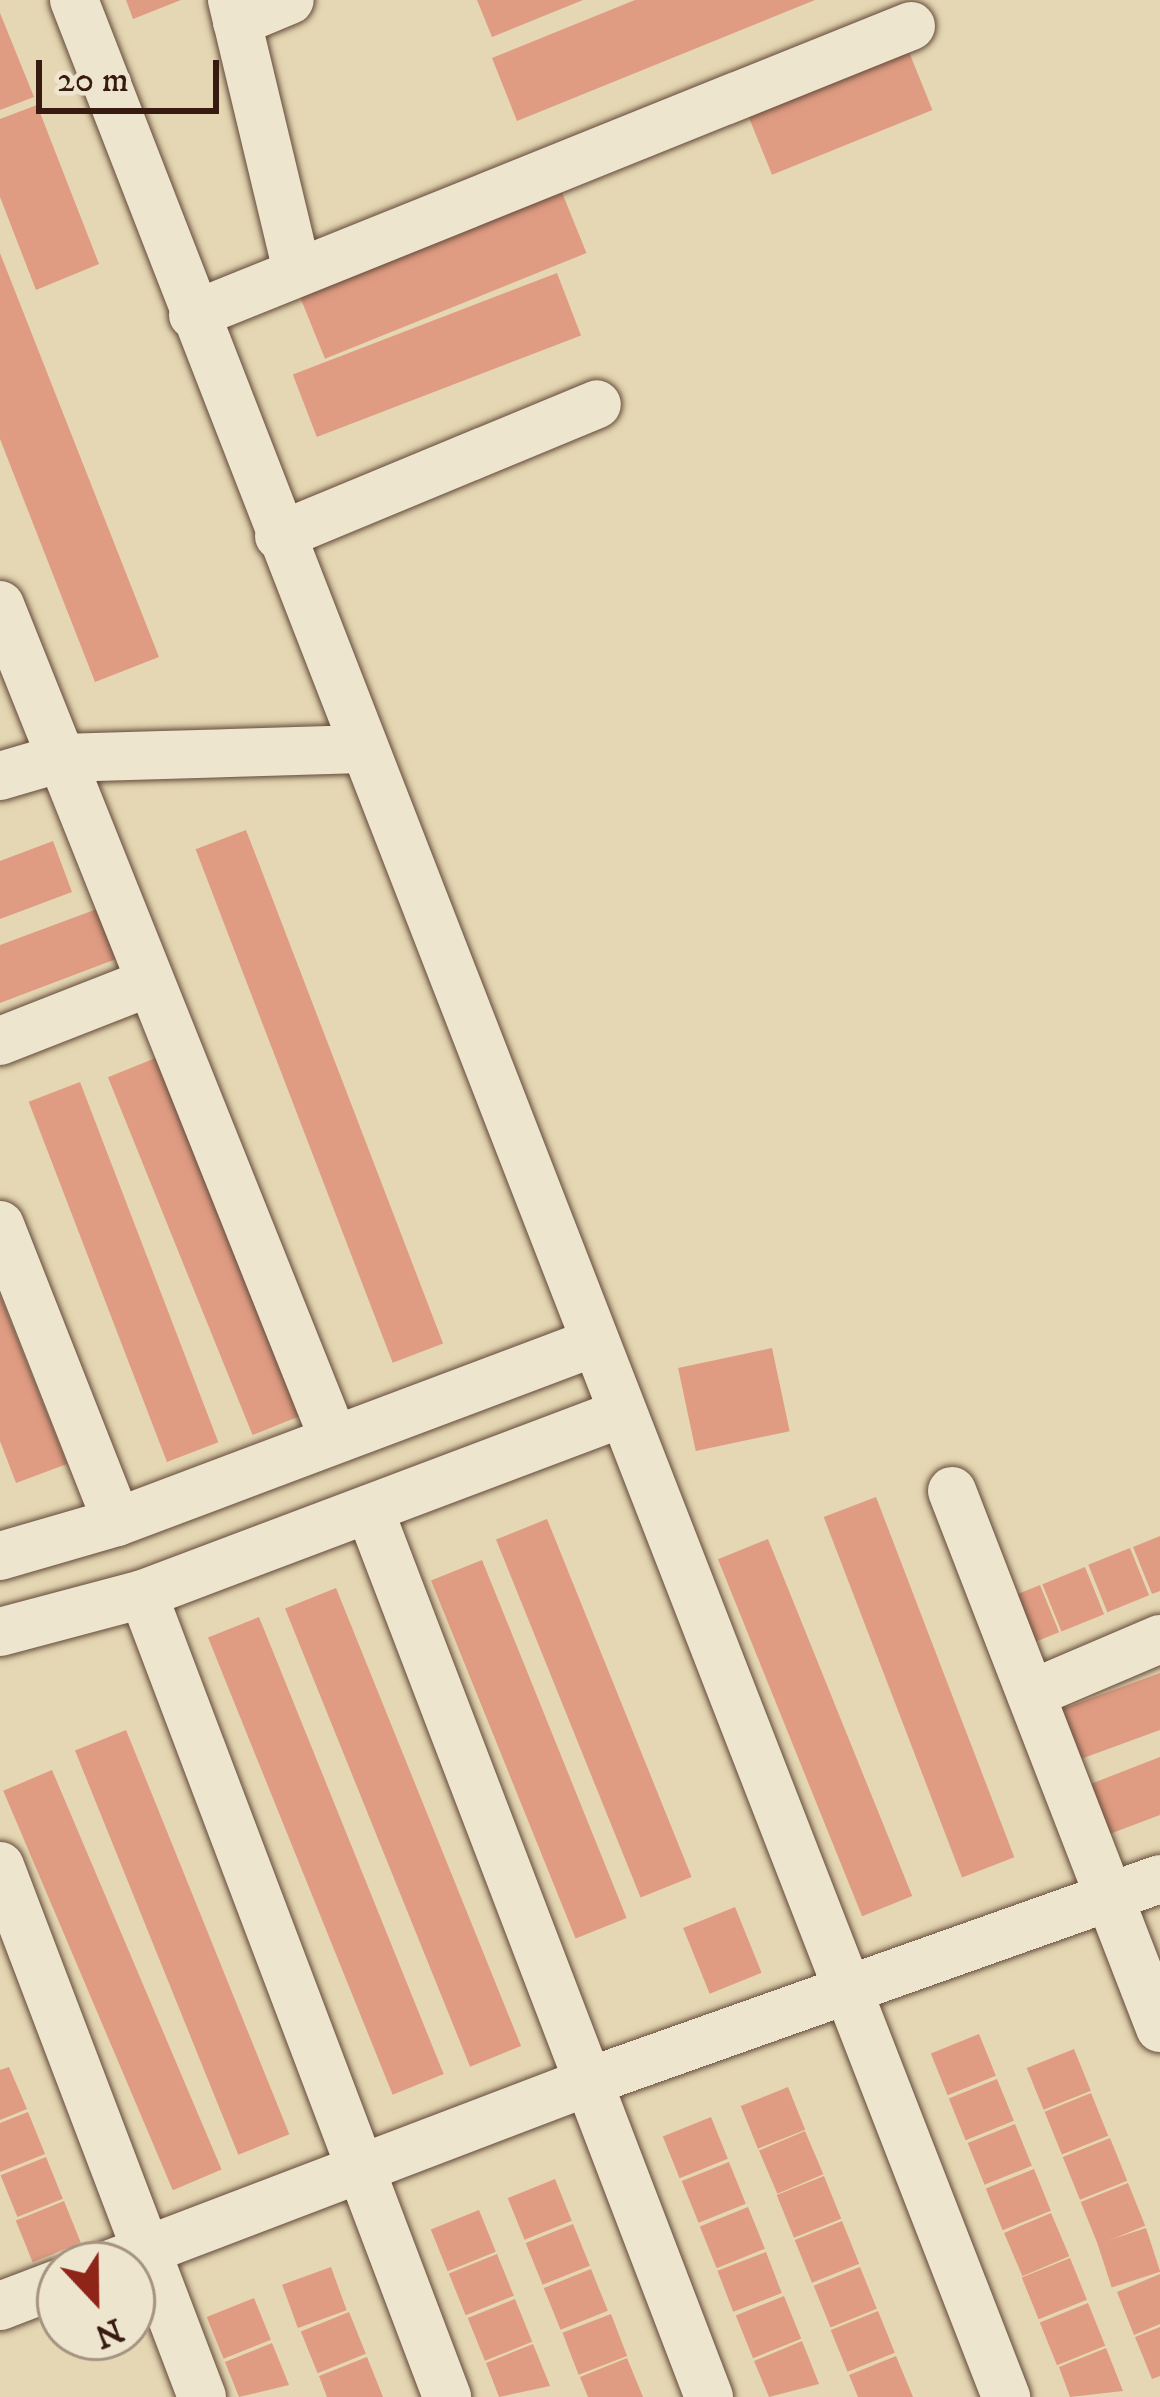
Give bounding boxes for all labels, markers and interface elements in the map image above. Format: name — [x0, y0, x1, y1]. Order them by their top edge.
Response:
scale bar — [42, 36, 225, 110]
text: 20 m — [57, 58, 129, 103]
north arrow — [36, 2241, 156, 2361]
text: N — [88, 2308, 129, 2356]

